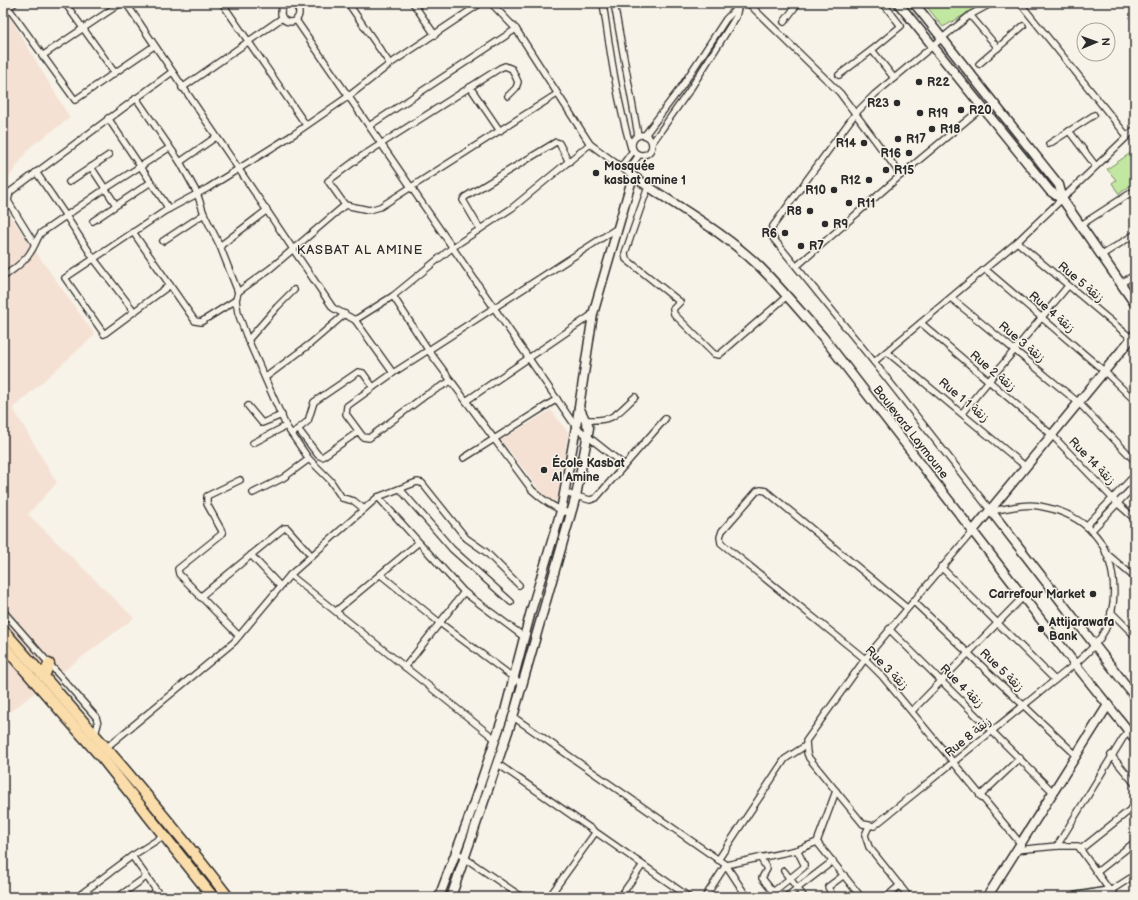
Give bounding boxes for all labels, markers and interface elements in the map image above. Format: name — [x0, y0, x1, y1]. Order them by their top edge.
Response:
north arrow — [1076, 22, 1116, 62]
text: N — [1099, 37, 1112, 46]
place label: R22 — [927, 75, 950, 90]
marker: R22 — [914, 77, 924, 87]
place label: R23 — [867, 96, 889, 111]
marker: R23 — [892, 98, 902, 108]
place label: R20 — [969, 103, 992, 118]
marker: R20 — [956, 105, 966, 115]
place label: R19 — [928, 106, 948, 121]
marker: R19 — [915, 108, 925, 118]
place label: R18 — [940, 122, 960, 137]
marker: R18 — [927, 124, 937, 134]
place label: R17 — [906, 132, 926, 147]
marker: R17 — [893, 134, 903, 144]
place label: R14 — [836, 136, 856, 151]
marker: R14 — [859, 138, 869, 148]
place label: R16 — [880, 146, 901, 161]
marker: R16 — [904, 148, 914, 158]
place label: Mosquée kasbat amine 1 — [604, 159, 686, 188]
place label: R15 — [894, 163, 914, 178]
marker: R15 — [881, 165, 891, 175]
marker: Mosquée kasbat amine 1 — [591, 168, 601, 178]
place label: R12 — [841, 173, 862, 188]
marker: R12 — [864, 175, 874, 185]
place label: R10 — [805, 183, 826, 198]
marker: R10 — [829, 185, 839, 195]
place label: R11 — [857, 196, 875, 211]
marker: R11 — [844, 198, 854, 208]
place label: R8 — [787, 204, 802, 219]
marker: R8 — [805, 206, 815, 216]
place label: R9 — [833, 217, 848, 232]
marker: R9 — [820, 219, 830, 229]
place label: R6 — [762, 226, 777, 241]
marker: R6 — [780, 228, 790, 238]
place label: R7 — [809, 239, 824, 254]
marker: R7 — [796, 241, 806, 251]
district label: KASBAT AL AMINE — [297, 242, 423, 258]
street label: Rue 5 زنقة — [1055, 259, 1107, 306]
street label: Rue 4 زنقة — [1026, 288, 1078, 336]
street label: Rue 3 زنقة — [995, 319, 1048, 366]
street label: Rue 2 زنقة — [967, 348, 1019, 395]
street label: Rue 1 زنقة 1 — [935, 375, 992, 426]
street label: Boulevard Laymoune — [870, 383, 952, 482]
street label: Rue 14 زنقة — [1065, 434, 1118, 488]
place label: École Kasbat Al Amine — [551, 454, 625, 485]
marker: École Kasbat Al Amine — [539, 465, 549, 475]
place label: Carrefour Market — [989, 587, 1085, 602]
marker: Carrefour Market — [1088, 589, 1098, 599]
place label: Attijarawafa Bank — [1048, 615, 1115, 644]
marker: Attijarawafa Bank — [1036, 624, 1046, 634]
street label: Rue 3 زنقة — [862, 643, 911, 694]
street label: Rue 5 زنقة — [977, 646, 1027, 695]
street label: Rue 4 زنقة — [937, 661, 987, 711]
street label: Rue 8 زنقة — [942, 714, 995, 761]

